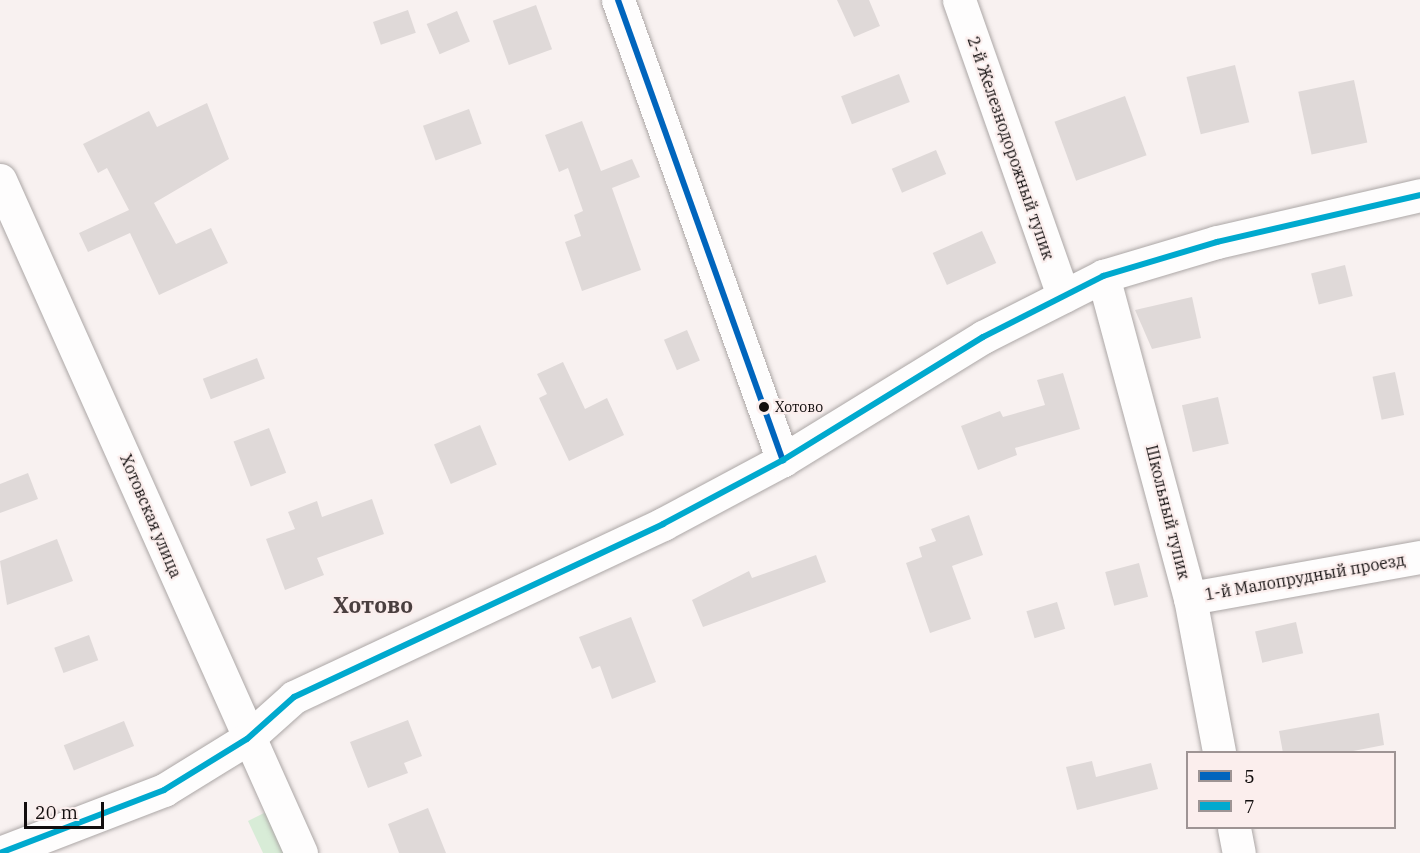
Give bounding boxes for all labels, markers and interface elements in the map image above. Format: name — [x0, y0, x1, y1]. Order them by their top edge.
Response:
street label: 2-й Железнодорожный тупик — [964, 34, 1058, 262]
place label: Хотово — [775, 399, 823, 415]
marker: Хотово — [758, 401, 770, 413]
street label: Школьный тупик — [1142, 443, 1194, 581]
street label: Хотовская улица — [116, 451, 186, 581]
street label: 1-й Малопрудный проезд — [1203, 550, 1407, 604]
district label: Хотово — [333, 592, 413, 618]
legend — [1186, 751, 1396, 829]
text: 5 — [1244, 765, 1255, 788]
scale bar — [27, 790, 106, 828]
text: 7 — [1244, 795, 1255, 818]
text: 20 m — [35, 801, 78, 824]

